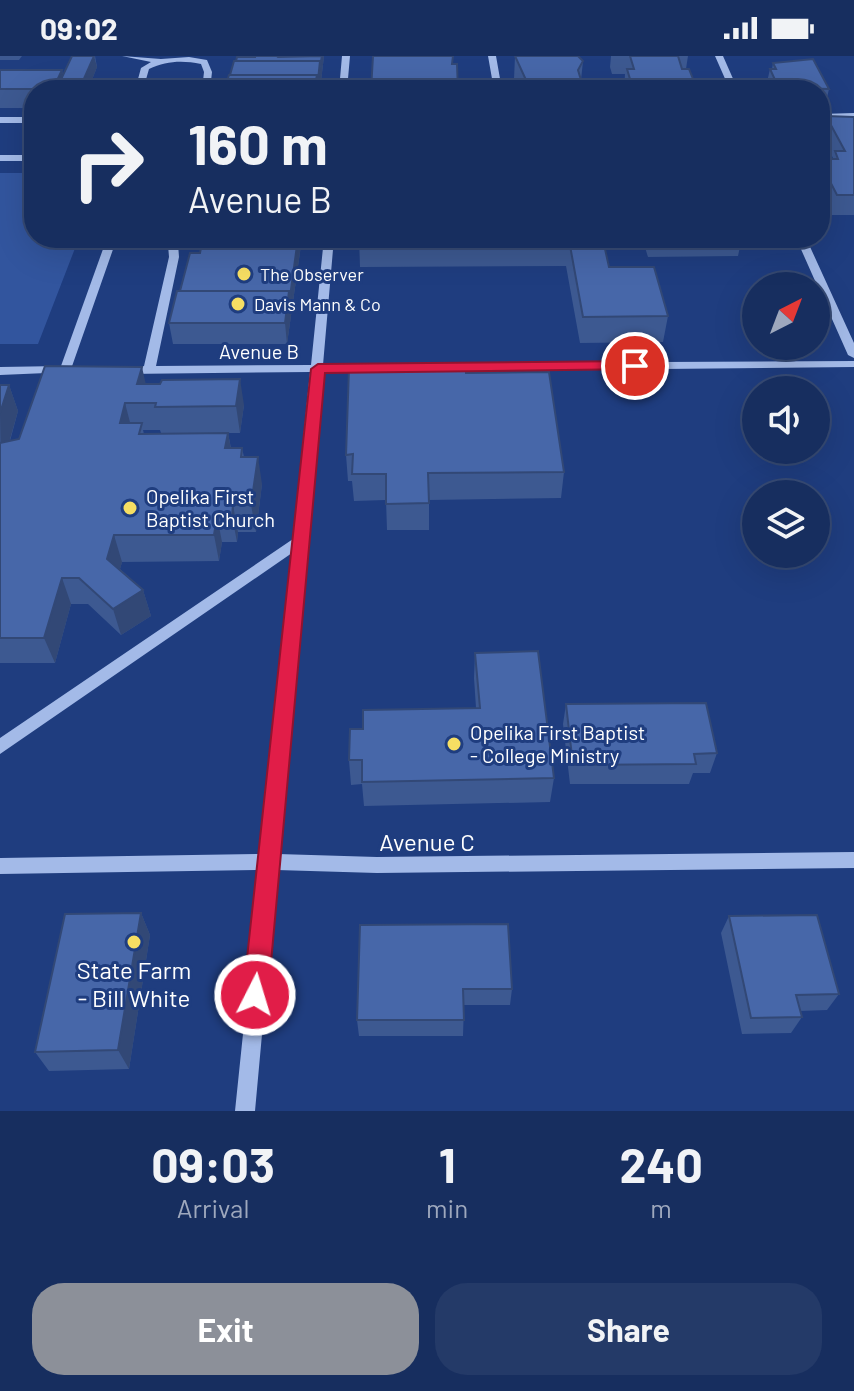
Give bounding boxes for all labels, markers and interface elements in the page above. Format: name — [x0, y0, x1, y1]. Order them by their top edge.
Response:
text: 09:02 — [40, 10, 118, 46]
text: 160 m — [188, 109, 328, 176]
icon: right — [56, 112, 160, 216]
text: Avenue B — [188, 177, 332, 220]
place label: The Observer — [260, 263, 364, 285]
marker: The Observer — [235, 265, 253, 283]
north arrow — [742, 272, 830, 360]
map controls — [742, 272, 830, 568]
place label: Davis Mann & Co — [254, 293, 381, 315]
marker: Davis Mann & Co — [229, 295, 247, 313]
pin — [601, 332, 669, 400]
street label: Avenue B — [219, 339, 299, 363]
icon: arrive — [613, 344, 657, 388]
button: sound — [742, 376, 830, 464]
button: layers — [742, 480, 830, 568]
place label: Opelika First Baptist Church — [146, 484, 275, 531]
marker: Opelika First Baptist Church — [121, 499, 139, 517]
place label: Opelika First Baptist - College Ministry — [470, 720, 645, 767]
marker: Opelika First Baptist - College Ministry — [445, 735, 463, 753]
street label: Avenue C — [379, 827, 475, 856]
marker: State Farm - Bill White — [125, 933, 143, 951]
position arrow — [213, 953, 297, 1037]
place label: State Farm - Bill White — [77, 955, 191, 1012]
text: 09:03 — [151, 1135, 275, 1193]
text: 1 — [439, 1135, 456, 1193]
text: 240 — [619, 1135, 703, 1193]
text: Arrival — [177, 1192, 249, 1223]
text: min — [426, 1192, 468, 1223]
text: m — [650, 1192, 672, 1223]
button: Exit — [32, 1283, 419, 1375]
button: Share — [435, 1283, 822, 1375]

